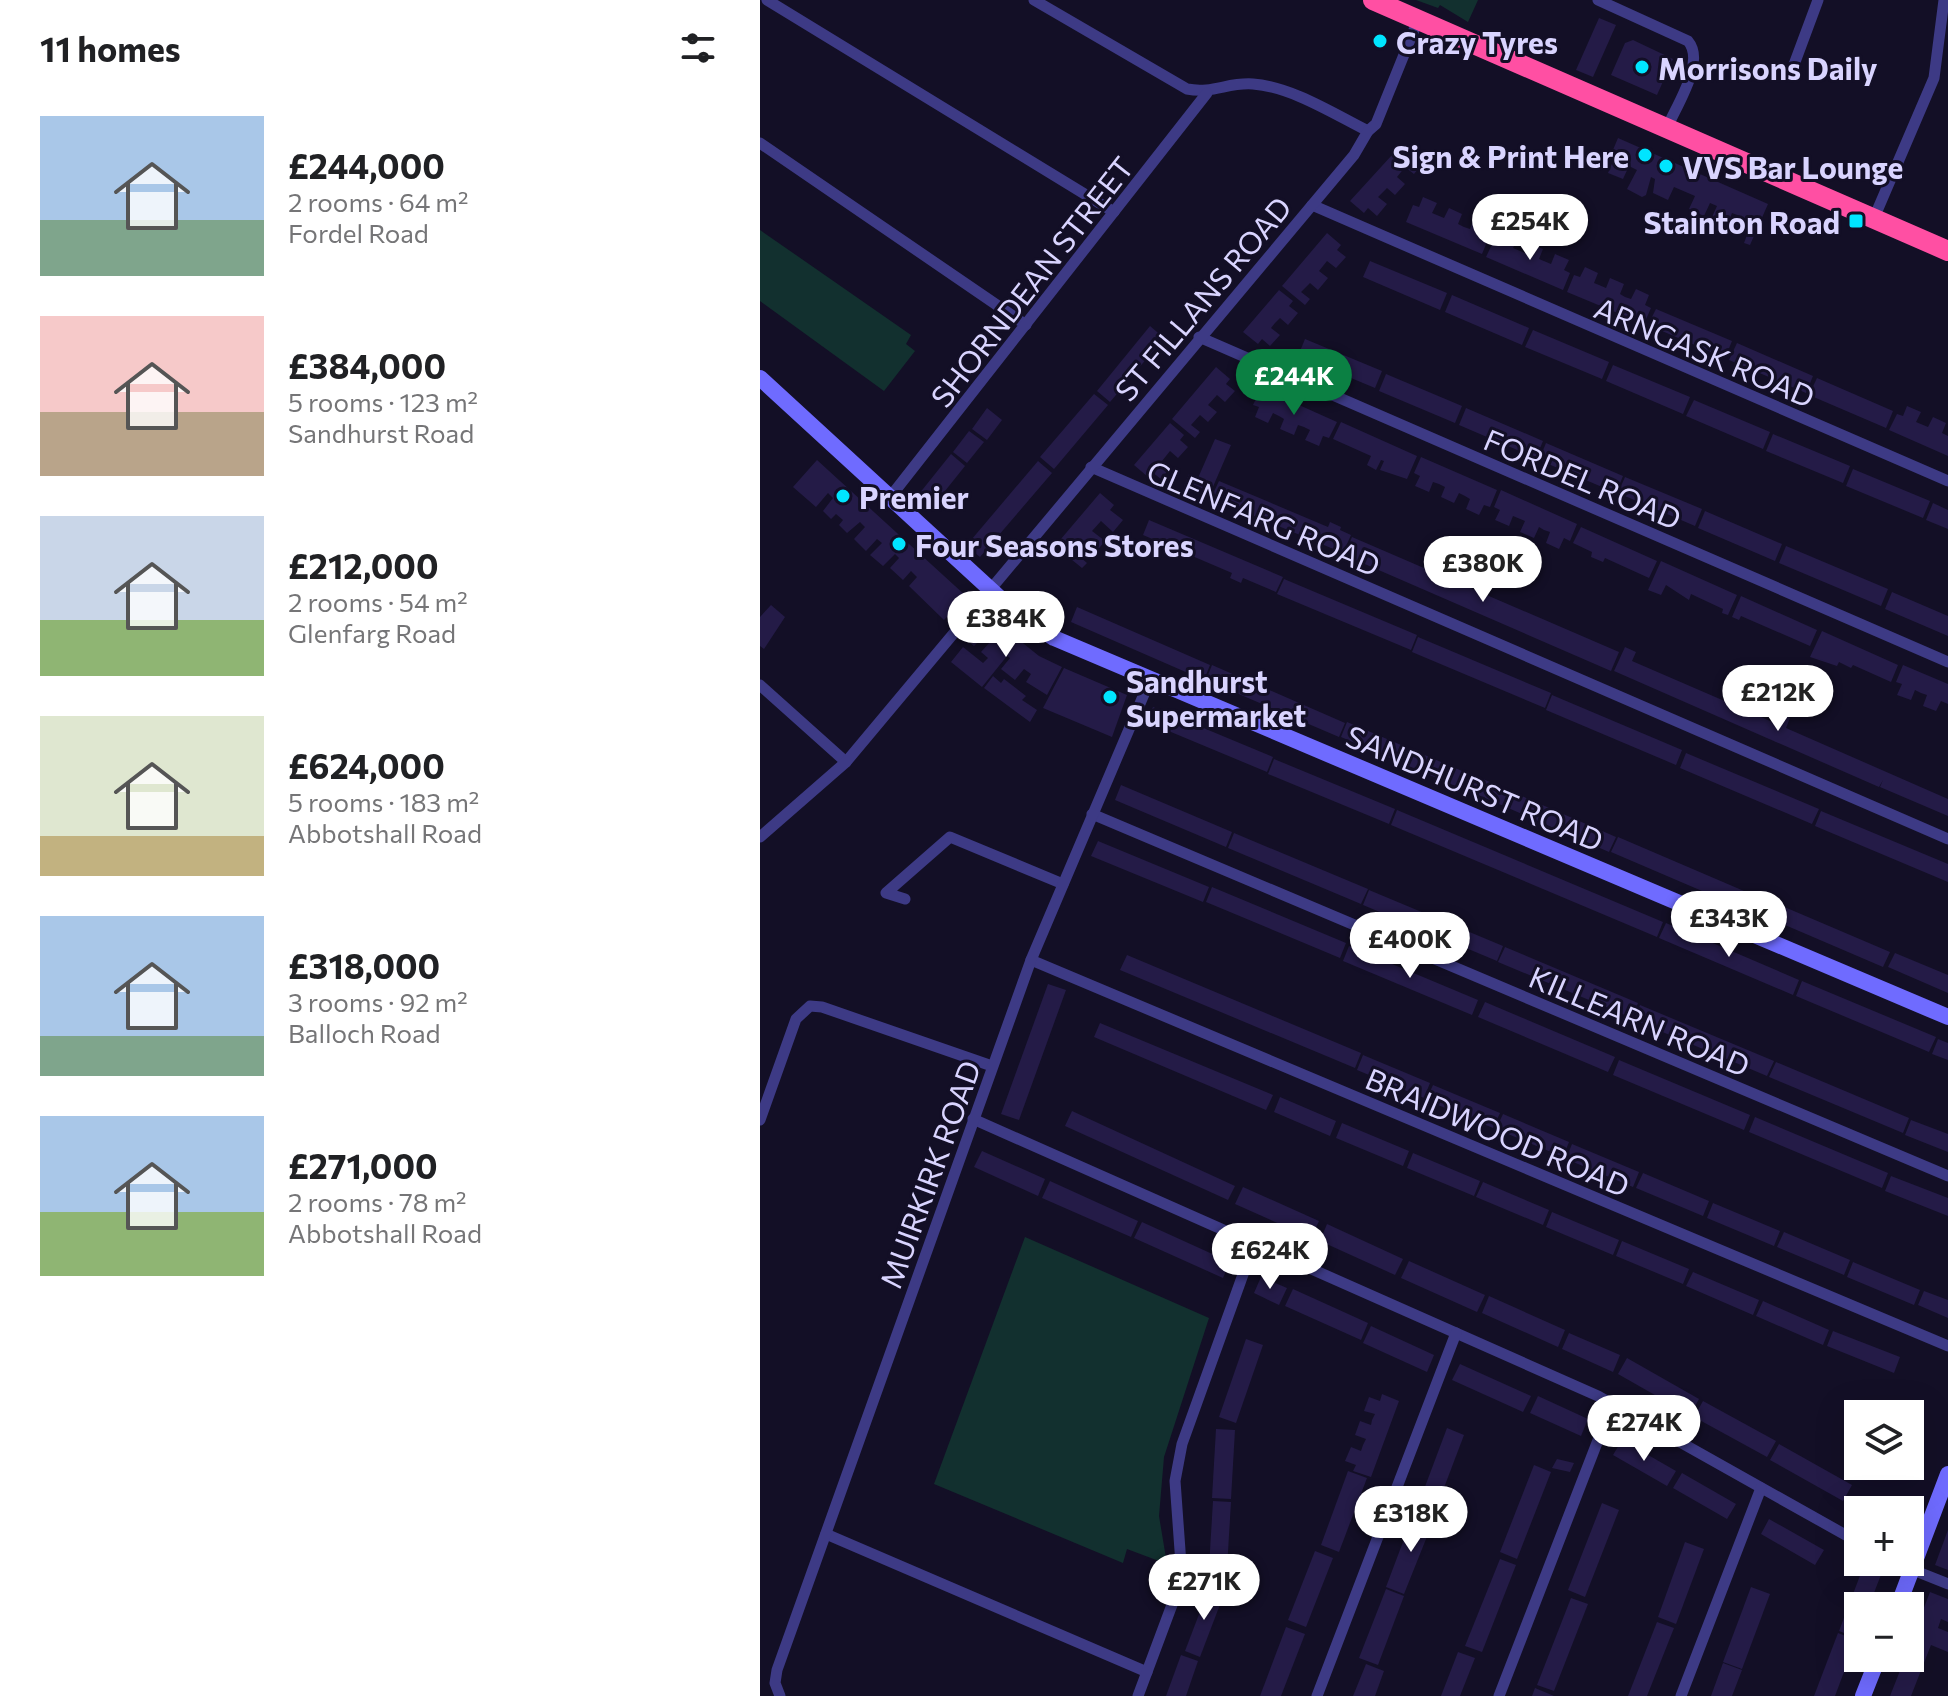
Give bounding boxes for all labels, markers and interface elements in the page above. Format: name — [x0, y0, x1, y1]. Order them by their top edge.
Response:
place label: Crazy Tyres — [1396, 23, 1558, 60]
icon: filters — [676, 26, 720, 70]
text: 11 homes — [40, 27, 181, 69]
marker: Crazy Tyres — [1371, 32, 1389, 50]
place label: Morrisons Daily — [1658, 49, 1878, 86]
marker: Morrisons Daily — [1633, 58, 1651, 76]
place label: Sign & Print Here — [1392, 137, 1629, 174]
text: £244,000 — [288, 144, 445, 186]
marker: Sign & Print Here — [1636, 146, 1654, 164]
icon: home — [104, 148, 200, 244]
street label: SHORNDEAN STREET — [922, 148, 1140, 414]
place label: VVS Bar Lounge — [1682, 148, 1903, 185]
marker: VVS Bar Lounge — [1657, 157, 1675, 175]
text: 2 rooms · 64 m² — [288, 186, 469, 217]
street label: ST FILLANS ROAD — [1106, 188, 1298, 408]
pin: £254K — [1474, 194, 1586, 262]
place label: Stainton Road — [1644, 203, 1840, 240]
text: £254K — [1490, 204, 1570, 235]
marker: Stainton Road — [1847, 212, 1865, 230]
text: Fordel Road — [288, 217, 429, 248]
street label: ARNGASK ROAD — [1589, 288, 1821, 414]
text: £384,000 — [288, 344, 446, 386]
icon: home — [104, 348, 200, 444]
pin: £244K — [1238, 349, 1350, 417]
text: £244K — [1254, 359, 1334, 390]
text: 5 rooms · 123 m² — [288, 386, 478, 417]
text: Sandhurst Road — [288, 417, 474, 448]
street label: FORDEL ROAD — [1479, 420, 1687, 536]
street label: GLENFARG ROAD — [1142, 451, 1386, 583]
place label: Premier — [859, 478, 969, 515]
marker: Premier — [834, 487, 852, 505]
place label: Four Seasons Stores — [915, 526, 1194, 563]
marker: Four Seasons Stores — [890, 535, 908, 553]
pin: £380K — [1427, 536, 1539, 604]
text: £212,000 — [288, 544, 439, 586]
text: £380K — [1442, 546, 1524, 577]
icon: home — [104, 548, 200, 644]
text: 2 rooms · 54 m² — [288, 586, 468, 617]
pin: £384K — [950, 591, 1062, 659]
text: £384K — [965, 601, 1047, 632]
text: Glenfarg Road — [288, 617, 456, 648]
place label: Sandhurst Supermarket — [1126, 662, 1306, 733]
pin: £212K — [1722, 665, 1834, 733]
text: £212K — [1740, 675, 1816, 706]
marker: Sandhurst Supermarket — [1101, 688, 1119, 706]
street label: SANDHURST ROAD — [1341, 716, 1609, 858]
text: £624,000 — [288, 744, 445, 786]
icon: home — [104, 748, 200, 844]
text: 5 rooms · 183 m² — [288, 786, 479, 817]
text: Abbotshall Road — [288, 817, 482, 848]
pin: £343K — [1673, 891, 1785, 959]
text: £343K — [1689, 901, 1769, 932]
pin: £400K — [1354, 912, 1466, 980]
text: £400K — [1368, 922, 1452, 953]
text: £318,000 — [288, 944, 440, 986]
icon: home — [104, 948, 200, 1044]
street label: KILLEARN ROAD — [1524, 957, 1756, 1083]
text: 3 rooms · 92 m² — [288, 986, 468, 1017]
text: Balloch Road — [288, 1017, 441, 1048]
street label: MUIRKIRK ROAD — [871, 1055, 987, 1293]
street label: BRAIDWOOD ROAD — [1361, 1059, 1635, 1203]
text: £271,000 — [288, 1144, 438, 1186]
icon: home — [104, 1148, 200, 1244]
text: 2 rooms · 78 m² — [288, 1186, 467, 1217]
text: Abbotshall Road — [288, 1217, 482, 1248]
pin: £624K — [1214, 1223, 1326, 1291]
text: £624K — [1230, 1233, 1310, 1264]
pin: £274K — [1588, 1395, 1700, 1463]
map controls — [1844, 1400, 1924, 1672]
button: layers — [1844, 1400, 1924, 1480]
text: £274K — [1605, 1405, 1683, 1436]
pin: £318K — [1355, 1486, 1467, 1554]
text: £318K — [1373, 1496, 1449, 1527]
button: + — [1844, 1496, 1924, 1576]
pin: £271K — [1148, 1554, 1260, 1622]
text: £271K — [1167, 1564, 1241, 1595]
button: − — [1844, 1592, 1924, 1672]

